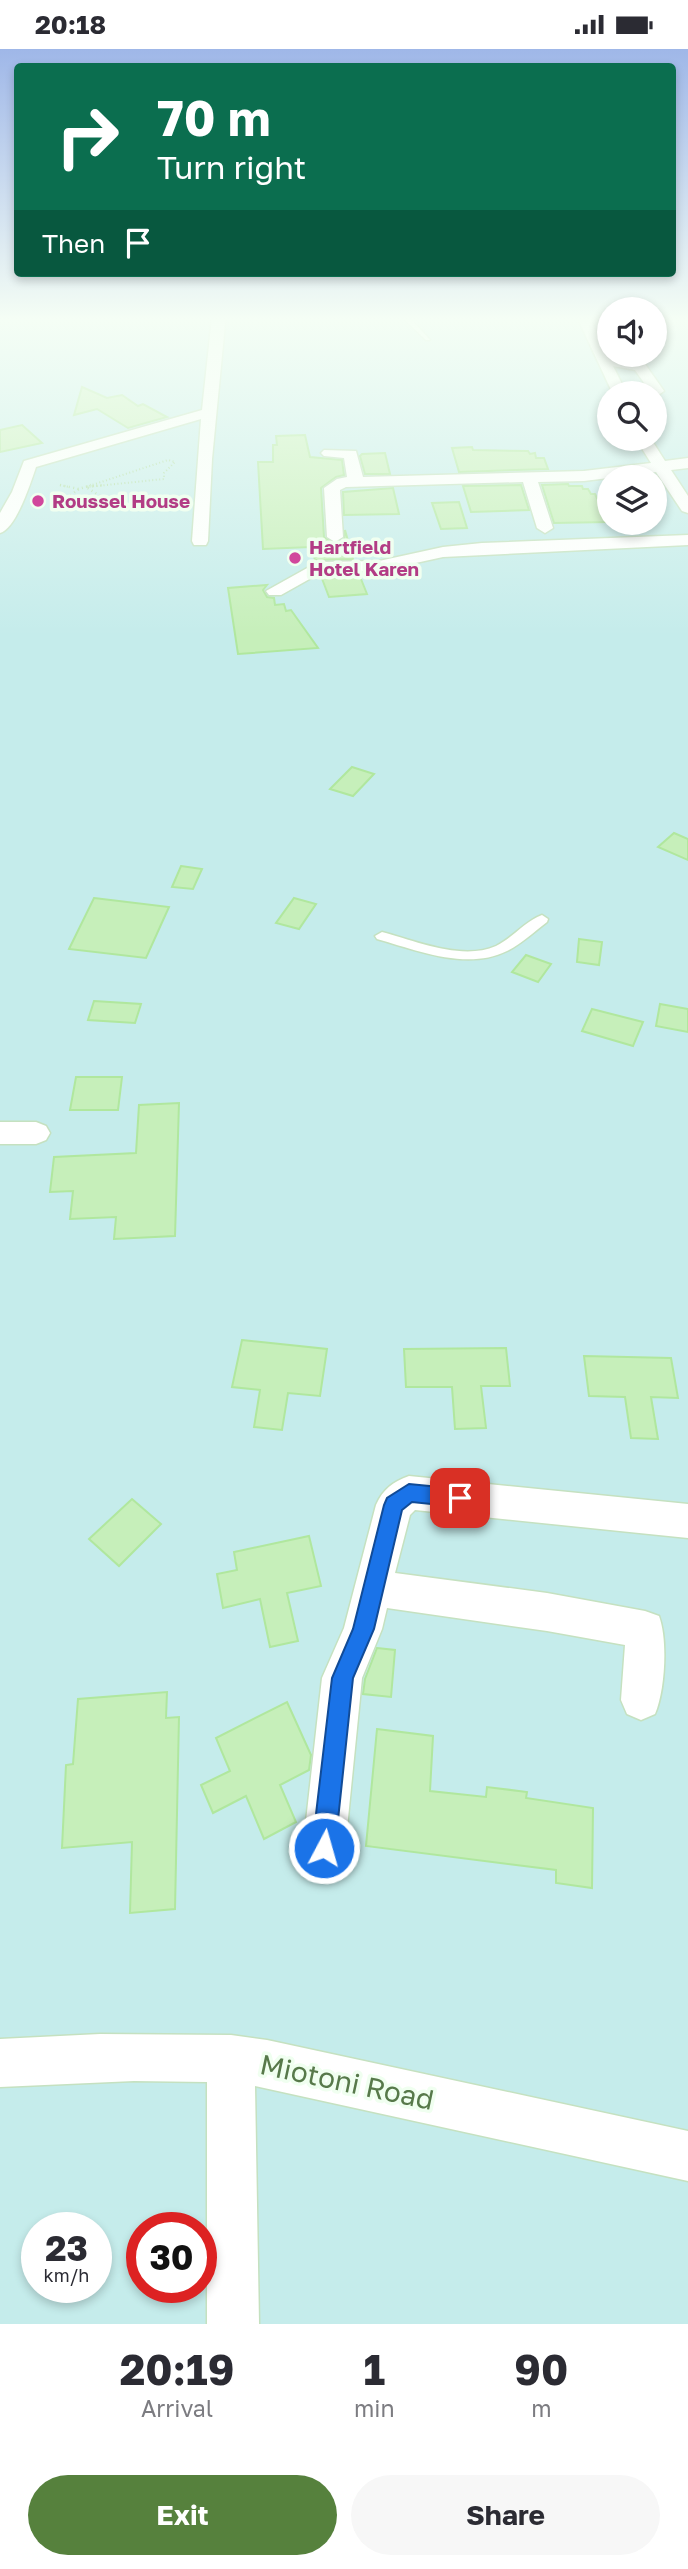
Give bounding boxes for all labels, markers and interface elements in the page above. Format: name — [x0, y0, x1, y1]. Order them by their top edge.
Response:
text: 20:18 — [35, 9, 106, 40]
text: 70 m — [157, 88, 271, 147]
icon: right — [42, 91, 133, 182]
text: Turn right — [157, 148, 306, 186]
icon: arrive — [119, 224, 157, 262]
text: Then — [42, 228, 105, 259]
map controls — [597, 297, 667, 535]
button: sound — [597, 297, 667, 367]
button: search — [597, 381, 667, 451]
button: layers — [597, 465, 667, 535]
place label: Roussel House — [52, 489, 190, 512]
marker: Roussel House — [30, 493, 46, 509]
place label: Hartfield Hotel Karen — [309, 535, 419, 580]
marker: Hartfield Hotel Karen — [287, 550, 303, 566]
pin — [430, 1468, 490, 1528]
icon: arrive — [441, 1479, 479, 1517]
position arrow — [287, 1811, 361, 1885]
street label: Miotoni Road — [257, 2047, 437, 2116]
speed limit sign: 30 — [126, 2212, 217, 2303]
text: 23 — [45, 2227, 88, 2269]
text: km/h — [44, 2264, 89, 2286]
text: 20:19 — [120, 2344, 234, 2394]
text: 1 — [364, 2344, 385, 2394]
text: 90 — [514, 2344, 568, 2394]
text: Arrival — [141, 2394, 213, 2422]
text: min — [354, 2394, 395, 2422]
text: m — [531, 2394, 551, 2422]
button: Exit — [28, 2475, 337, 2555]
button: Share — [351, 2475, 660, 2555]

